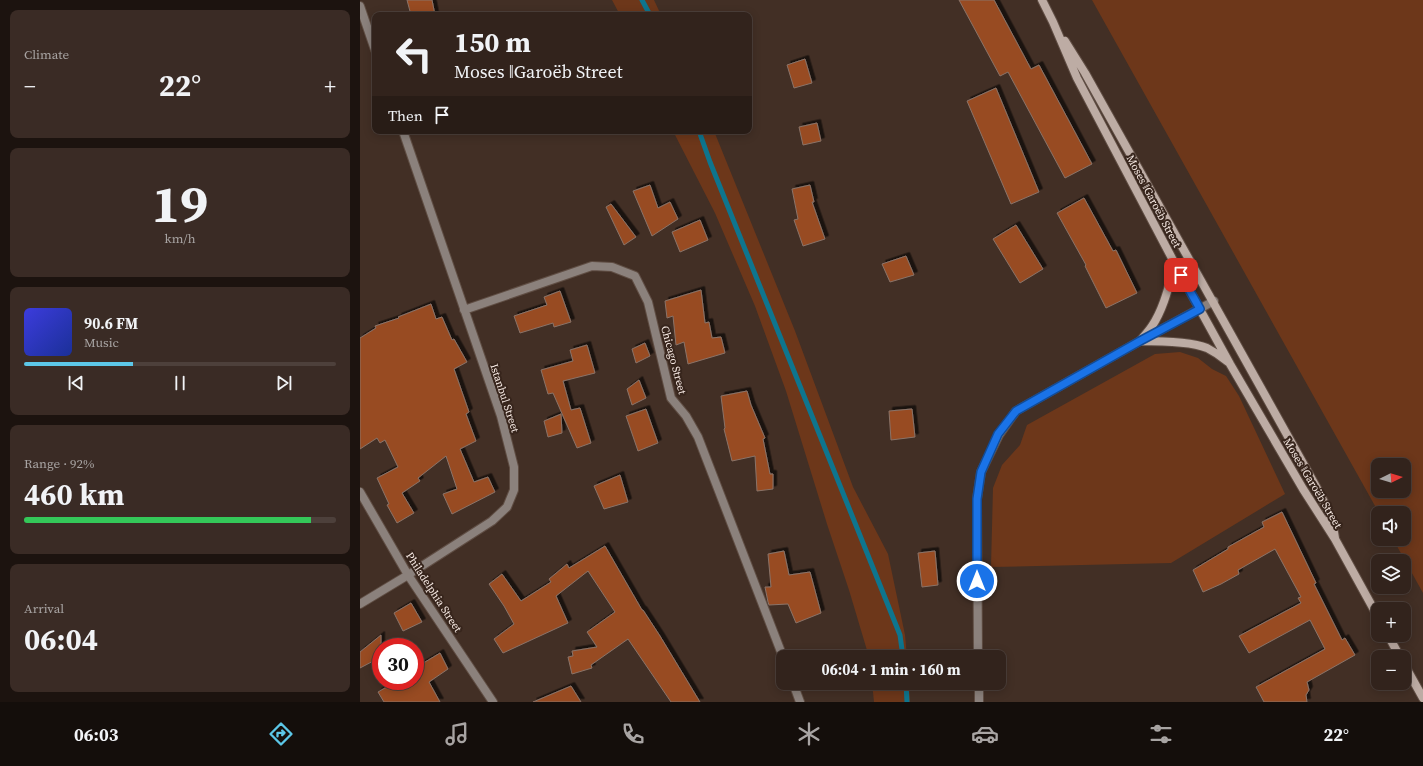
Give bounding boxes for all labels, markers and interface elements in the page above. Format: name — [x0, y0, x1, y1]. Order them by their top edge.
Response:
text: 150 m — [454, 23, 531, 61]
icon: left — [388, 28, 440, 80]
text: Climate — [24, 46, 69, 63]
text: Moses ǁGaroëb Street — [454, 59, 623, 84]
text: 22° — [159, 65, 201, 106]
text: − — [24, 71, 36, 101]
text: + — [324, 71, 336, 101]
icon: arrive — [431, 104, 453, 126]
text: Then — [388, 105, 423, 126]
street label: Moses ǁGaroëb Street — [1123, 152, 1185, 251]
text: 19 — [152, 168, 208, 239]
text: km/h — [165, 230, 195, 247]
pin — [1164, 258, 1198, 292]
icon: arrive — [1170, 264, 1192, 286]
text: 90.6 FM — [84, 313, 138, 334]
street label: Chicago Street — [657, 324, 690, 396]
text: Music — [84, 334, 119, 351]
street label: Istanbul Street — [486, 362, 523, 435]
icon: previous — [65, 372, 87, 394]
icon: pause — [169, 372, 191, 394]
icon: next — [273, 372, 295, 394]
street label: Moses ǁGaroëb Street — [1280, 435, 1346, 532]
text: Range · 92% — [24, 455, 95, 472]
north arrow — [1371, 458, 1411, 498]
map controls — [1371, 458, 1411, 690]
text: 460 km — [24, 474, 124, 515]
button: sound — [1371, 506, 1411, 546]
street label: Philadelphia Street — [402, 549, 465, 636]
button: layers — [1371, 554, 1411, 594]
position arrow — [956, 560, 998, 602]
text: Arrival — [24, 600, 64, 617]
button: + — [1371, 602, 1411, 642]
text: 06:04 — [24, 619, 98, 660]
speed limit sign: 30 — [372, 638, 424, 690]
button: − — [1371, 650, 1411, 690]
text: 06:04 · 1 min · 160 m — [822, 659, 961, 680]
icon: directions — [267, 720, 295, 748]
icon: music — [443, 720, 471, 748]
icon: phone — [619, 720, 647, 748]
icon: climate — [795, 720, 823, 748]
icon: car — [971, 720, 999, 748]
icon: filters — [1147, 720, 1175, 748]
text: 06:03 — [74, 722, 119, 747]
text: 22° — [1323, 722, 1349, 747]

